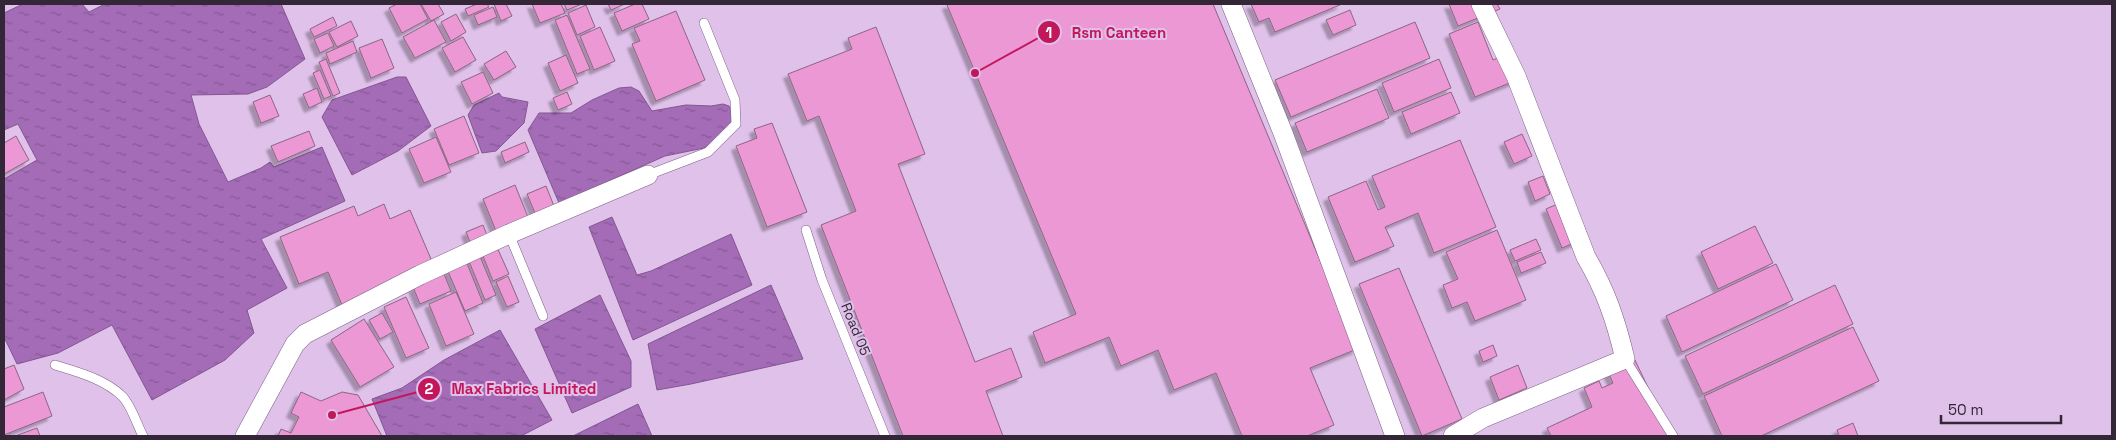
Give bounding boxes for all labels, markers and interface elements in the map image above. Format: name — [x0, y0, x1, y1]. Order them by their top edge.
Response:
callout: Rsm Canteen — [1036, 17, 1176, 47]
text: 1 — [1046, 23, 1052, 42]
text: Rsm Canteen — [1072, 23, 1166, 42]
street label: Road 05 — [837, 300, 875, 358]
callout: Max Fabrics Limited — [416, 374, 606, 404]
text: 2 — [425, 379, 434, 398]
text: Max Fabrics Limited — [452, 379, 596, 398]
scale bar — [1941, 392, 2061, 424]
text: 50 m — [1948, 400, 1983, 419]

